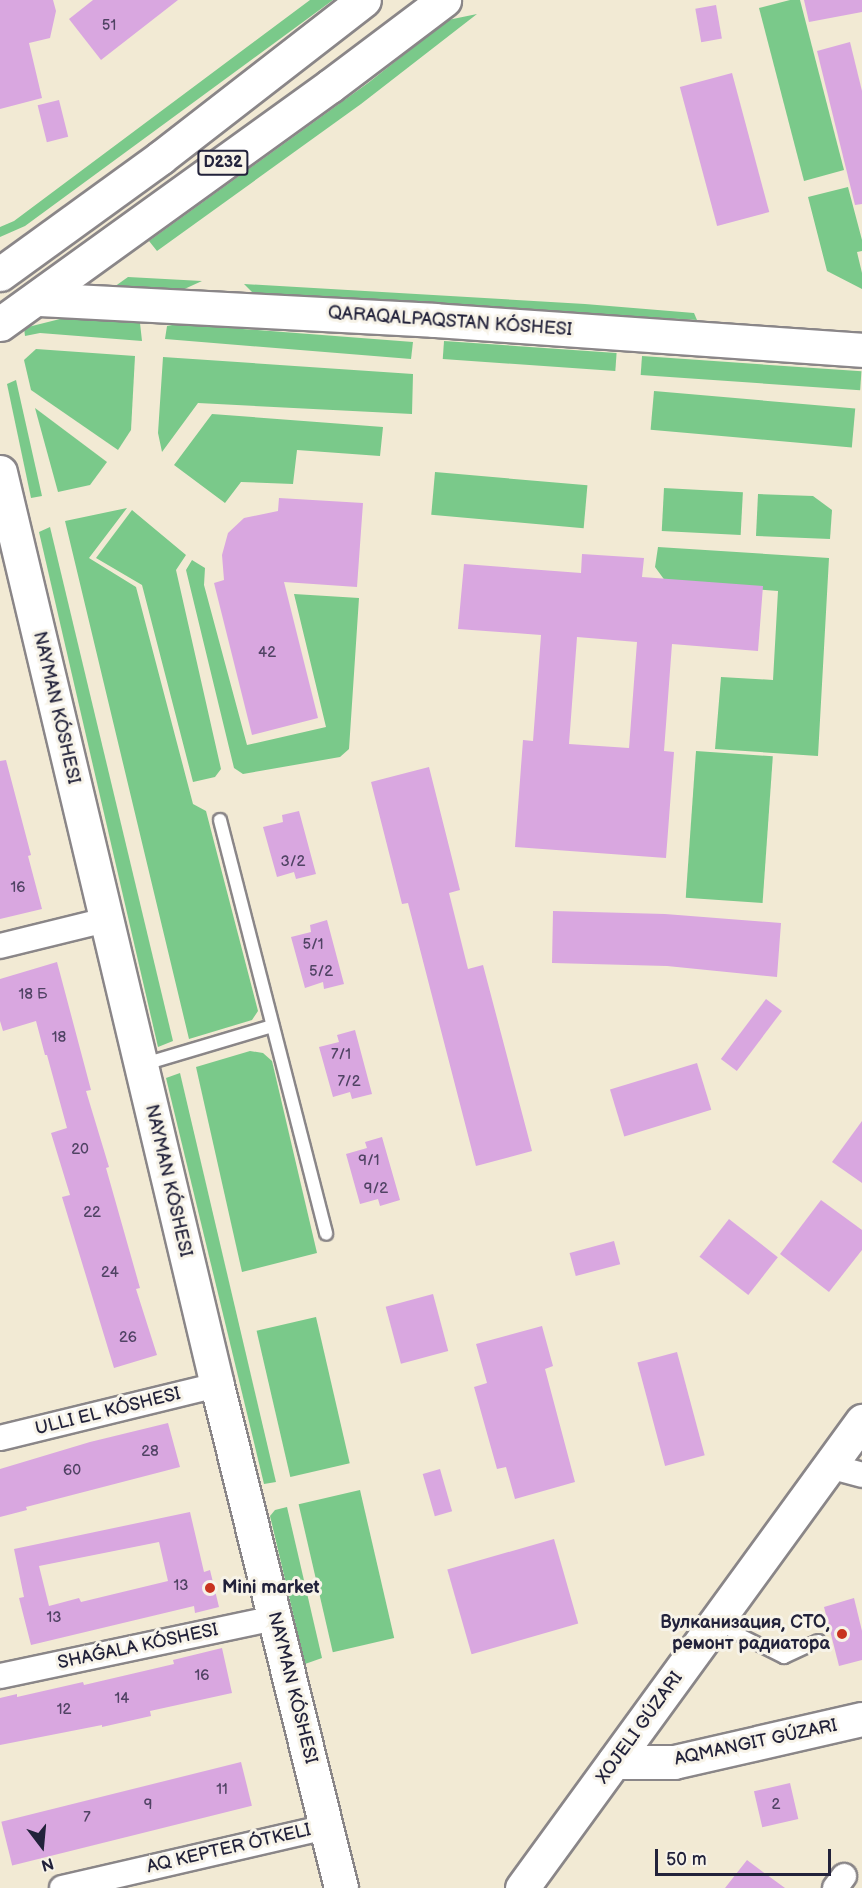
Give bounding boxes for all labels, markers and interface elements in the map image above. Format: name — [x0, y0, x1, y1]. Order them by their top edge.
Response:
house number: 51 — [102, 17, 116, 35]
road number: D232 — [196, 150, 250, 176]
street label: QARAQALPAQSTAN KÓSHESI — [327, 303, 573, 341]
street label: NAYMAN KÓSHESI — [28, 630, 84, 786]
house number: 42 — [258, 644, 276, 662]
house number: 3/2 — [281, 853, 305, 871]
house number: 16 — [11, 879, 25, 897]
house number: 5/1 — [302, 936, 324, 954]
house number: 5/2 — [309, 963, 333, 981]
house number: 18 Б — [19, 986, 47, 1004]
house number: 18 — [52, 1029, 66, 1047]
house number: 7/1 — [331, 1046, 351, 1064]
house number: 7/2 — [338, 1073, 360, 1091]
street label: NAYMAN KÓSHESI — [140, 1103, 196, 1259]
house number: 20 — [71, 1141, 89, 1159]
house number: 9/1 — [358, 1152, 380, 1170]
house number: 9/2 — [364, 1180, 388, 1198]
house number: 22 — [83, 1204, 101, 1222]
house number: 24 — [101, 1264, 119, 1282]
house number: 26 — [119, 1329, 137, 1347]
street label: ULLI EL KÓSHESI — [33, 1383, 183, 1441]
house number: 28 — [141, 1443, 159, 1461]
house number: 60 — [63, 1462, 81, 1480]
house number: 13 — [173, 1577, 189, 1595]
place label: Mini market — [222, 1577, 320, 1599]
marker: Mini market — [203, 1581, 217, 1595]
house number: 13 — [46, 1609, 62, 1627]
street label: NAYMAN KÓSHESI — [263, 1610, 321, 1766]
place label: Вулканизация, СТО, ремонт радиатора — [660, 1613, 830, 1656]
street label: SHAǴALA KÓSHESI — [56, 1619, 220, 1675]
marker: Вулканизация, СТО, ремонт радиатора — [835, 1627, 849, 1641]
house number: 16 — [195, 1667, 209, 1685]
street label: XOJELI GÚZARI — [592, 1668, 688, 1788]
house number: 14 — [115, 1690, 129, 1708]
house number: 12 — [57, 1701, 71, 1719]
street label: AQMANGIT GÚZARI — [673, 1715, 839, 1771]
house number: 11 — [216, 1781, 228, 1799]
house number: 9 — [144, 1796, 152, 1814]
house number: 2 — [772, 1796, 780, 1814]
house number: 7 — [83, 1809, 91, 1827]
north arrow — [12, 1816, 72, 1876]
street label: AQ KEPTER ÓTKELI — [145, 1820, 313, 1878]
scale bar — [658, 1837, 834, 1875]
text: 50 m — [666, 1849, 707, 1870]
text: N — [39, 1853, 56, 1875]

